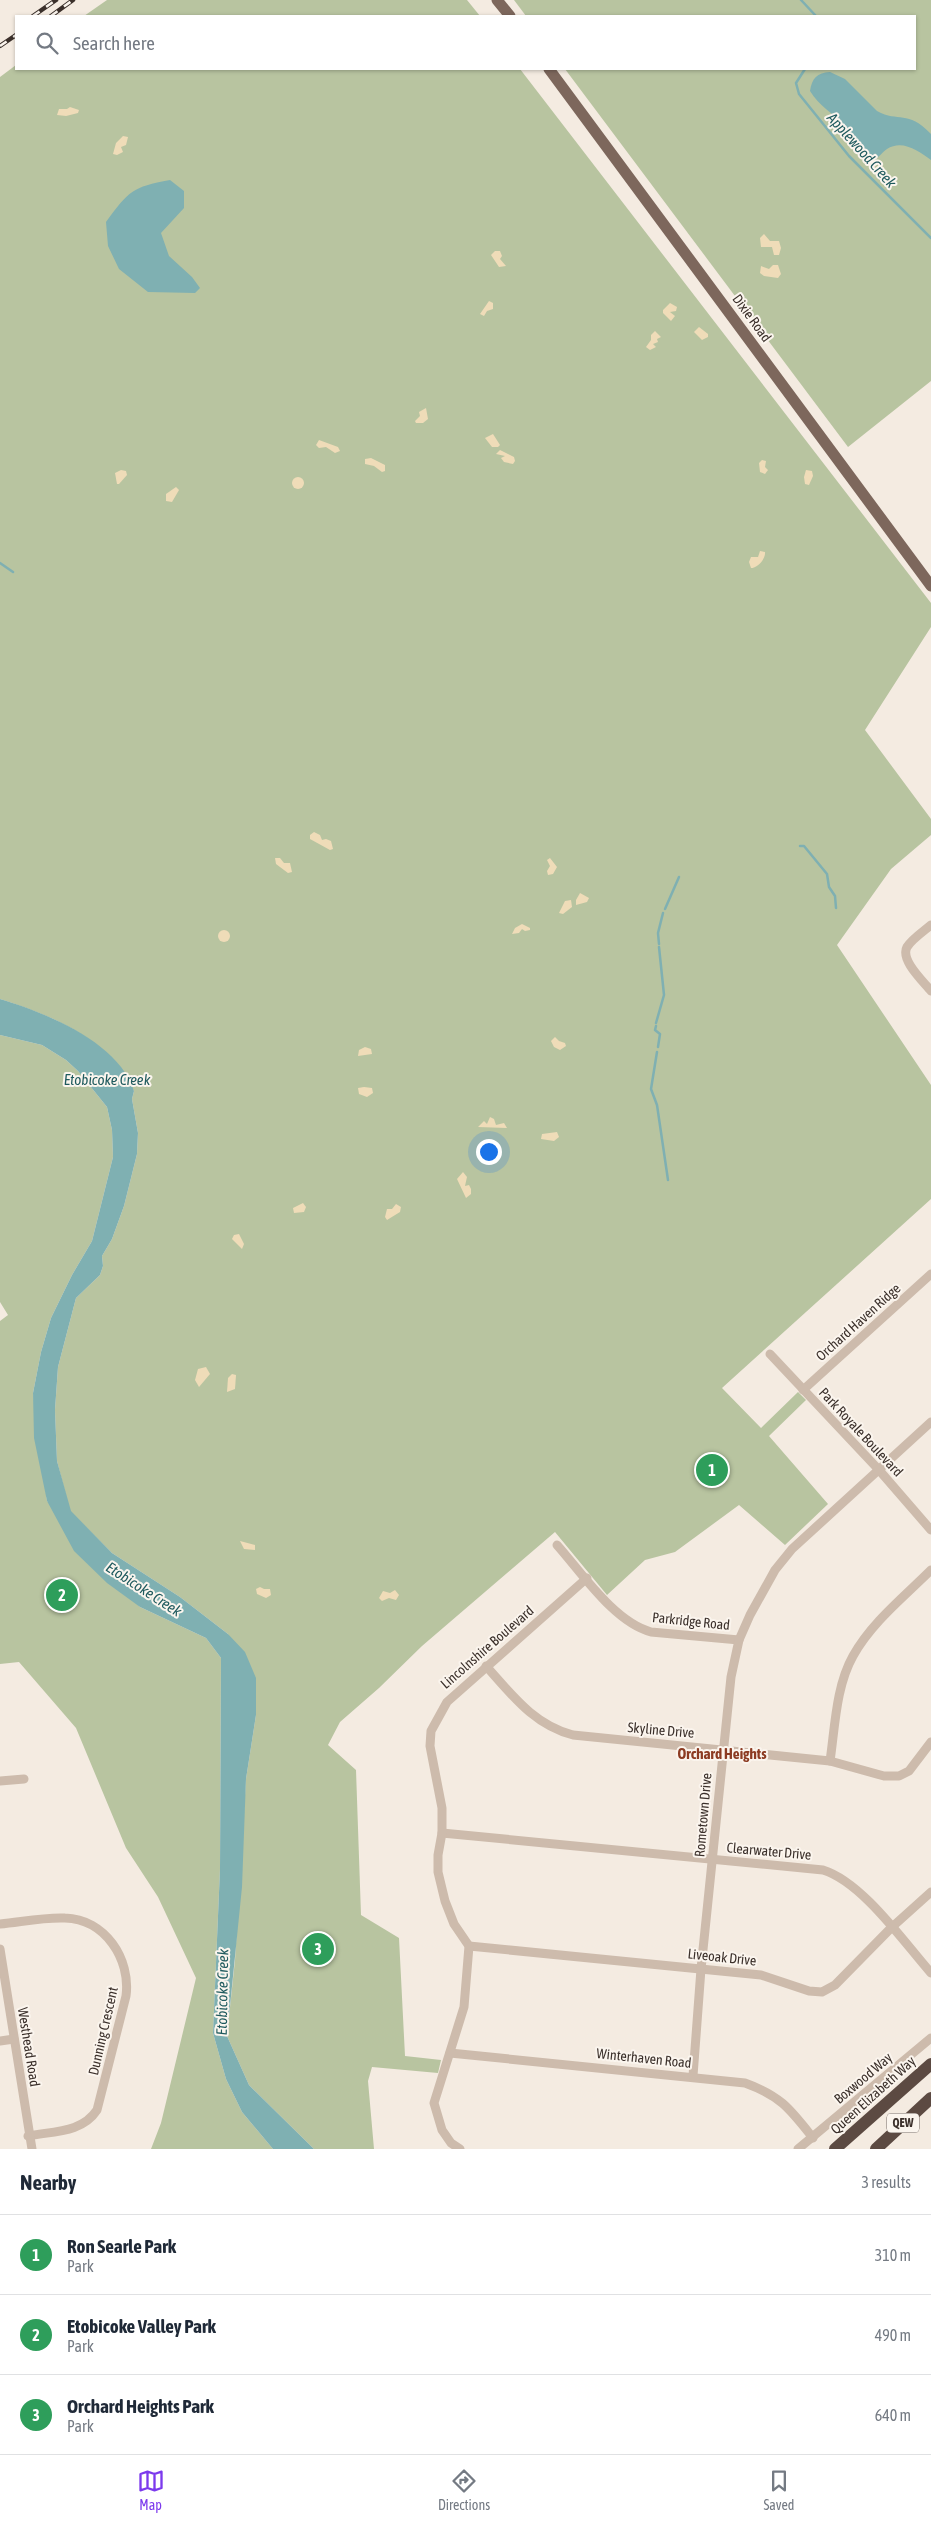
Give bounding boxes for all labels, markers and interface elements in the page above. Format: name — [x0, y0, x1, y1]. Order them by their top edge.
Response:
search box — [15, 15, 916, 70]
icon: search — [33, 29, 61, 57]
text: Search here — [73, 32, 155, 54]
water label: Applewood Creek — [823, 108, 900, 191]
street label: Dixie Road — [729, 291, 775, 345]
water label: Etobicoke Creek — [64, 1071, 151, 1088]
your location — [476, 1139, 502, 1165]
street label: Orchard Haven Ridge — [813, 1280, 903, 1364]
street label: Park Royale Boulevard — [816, 1384, 906, 1480]
pin: 1 — [696, 1451, 728, 1489]
water label: Etobicoke Creek — [103, 1558, 185, 1620]
pin: 2 — [46, 1576, 78, 1614]
street label: Lincolnshire Boulevard — [437, 1602, 537, 1692]
street label: Parkridge Road — [651, 1609, 731, 1633]
street label: Skyline Drive — [627, 1719, 695, 1741]
district label: Orchard Heights — [678, 1745, 767, 1762]
street label: Rometown Drive — [691, 1772, 715, 1858]
street label: Clearwater Drive — [726, 1839, 812, 1863]
pin: 3 — [302, 1930, 334, 1968]
street label: Liveoak Drive — [687, 1945, 757, 1969]
water label: Etobicoke Creek — [213, 1948, 231, 2035]
street label: Dunning Crescent — [85, 1985, 121, 2077]
street label: Westhead Road — [15, 2006, 43, 2088]
street label: Winterhaven Road — [596, 2045, 692, 2071]
street label: Boxwood Way — [831, 2049, 895, 2107]
street label: Queen Elizabeth Way — [827, 2053, 919, 2137]
road number: QEW — [887, 2114, 919, 2132]
text: Nearby — [20, 2170, 76, 2194]
text: 3 results — [861, 2173, 911, 2191]
text: Ron Searle Park — [67, 2235, 176, 2257]
text: 1 — [32, 2246, 40, 2264]
text: 310 m — [875, 2246, 911, 2264]
text: Park — [67, 2257, 94, 2275]
text: Etobicoke Valley Park — [67, 2315, 216, 2337]
text: 2 — [32, 2326, 40, 2344]
text: 490 m — [875, 2326, 911, 2344]
text: Park — [67, 2337, 94, 2355]
text: Orchard Heights Park — [67, 2395, 214, 2417]
text: 3 — [32, 2406, 40, 2424]
text: 640 m — [875, 2406, 911, 2424]
text: Park — [67, 2417, 94, 2435]
tab: Map — [137, 2467, 165, 2513]
tab: Directions — [438, 2467, 490, 2513]
tab: Saved — [763, 2467, 794, 2513]

